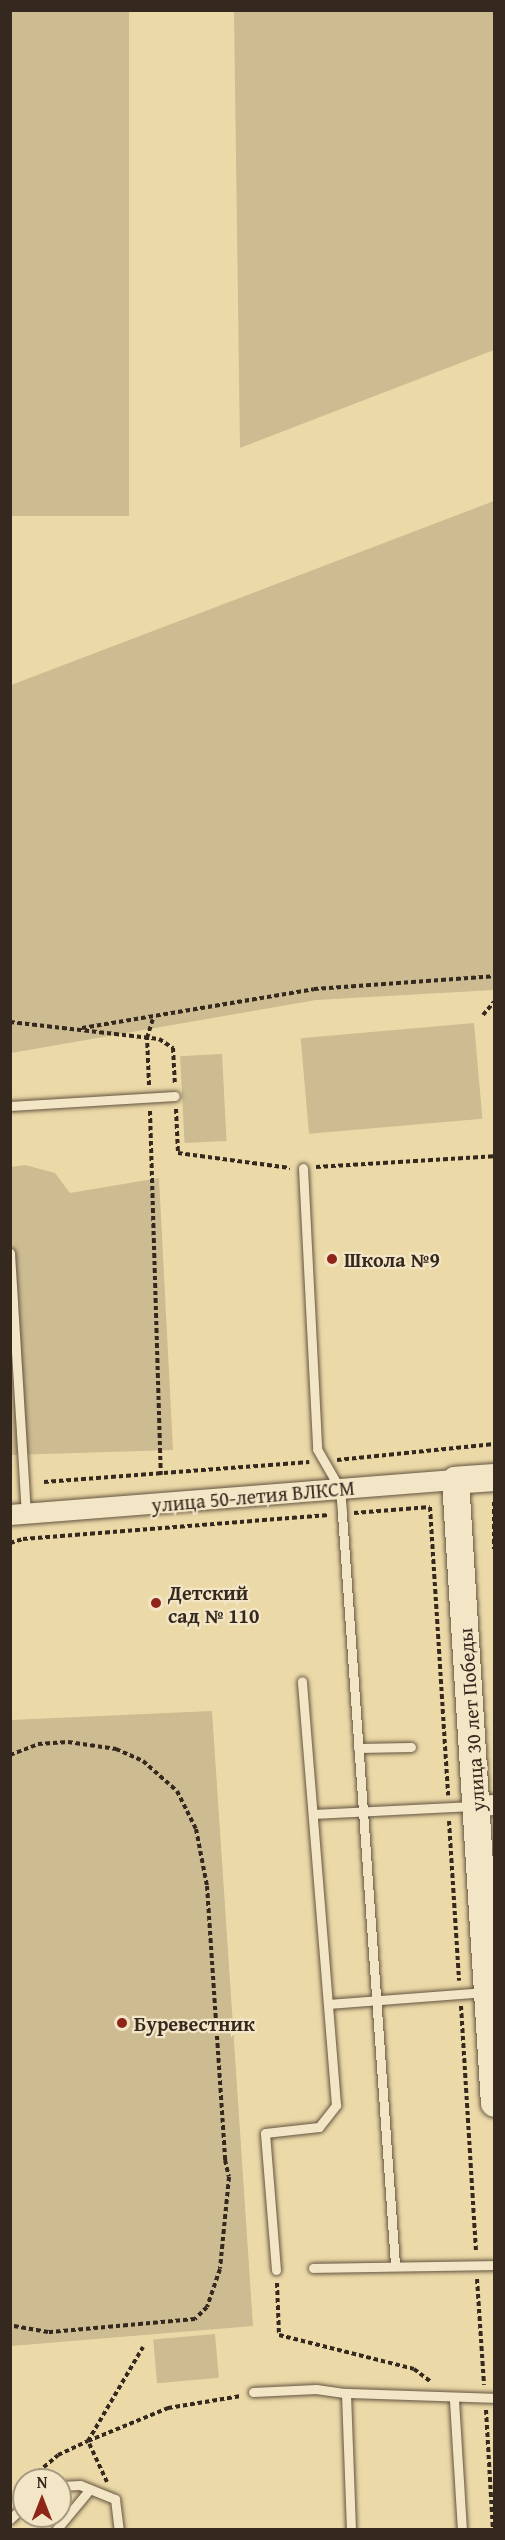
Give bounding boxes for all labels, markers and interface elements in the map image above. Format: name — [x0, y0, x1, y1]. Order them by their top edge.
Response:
place label: Школа №9 — [344, 1247, 440, 1271]
marker: Школа №9 — [325, 1252, 339, 1266]
street label: улица 50-летия ВЛКСМ — [150, 1475, 356, 1517]
place label: Детский сад № 110 — [168, 1580, 259, 1627]
marker: Детский сад № 110 — [149, 1596, 163, 1610]
street label: улица 30 лет Победы — [453, 1627, 489, 1813]
place label: Буревестник — [134, 2011, 255, 2035]
marker: Буревестник — [115, 2016, 129, 2030]
north arrow — [12, 2468, 72, 2528]
text: N — [37, 2470, 47, 2494]

